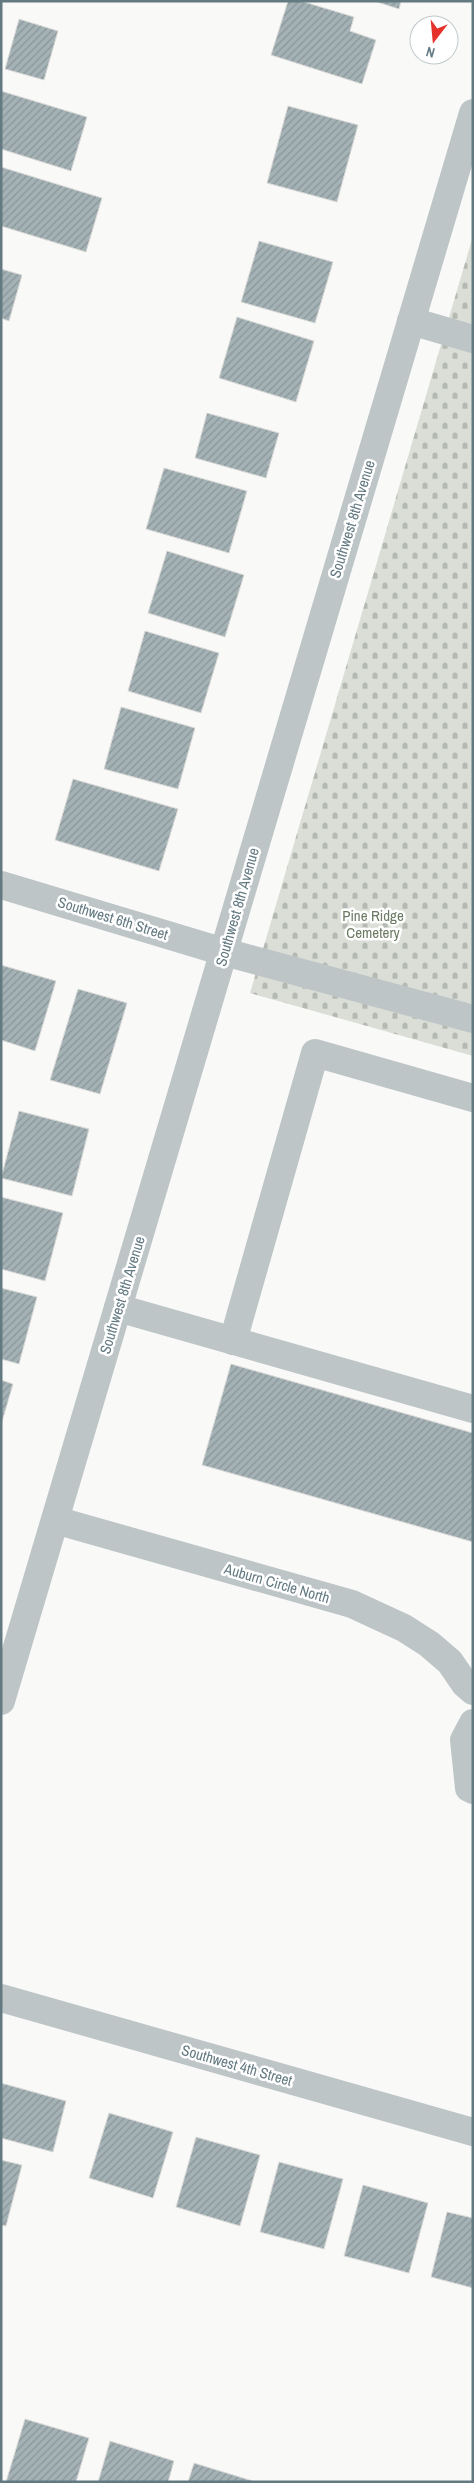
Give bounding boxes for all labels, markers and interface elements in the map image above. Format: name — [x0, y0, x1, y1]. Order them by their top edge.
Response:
north arrow — [409, 15, 459, 65]
text: N — [424, 43, 437, 62]
street label: Southwest 8th Avenue — [324, 457, 380, 581]
street label: Southwest 8th Avenue — [210, 845, 264, 969]
street label: Southwest 6th Street — [55, 891, 171, 945]
park label: Pine Ridge Cemetery — [342, 905, 404, 943]
street label: Southwest 8th Avenue — [94, 1233, 150, 1357]
street label: Auburn Circle North — [221, 1558, 332, 1608]
street label: Southwest 4th Street — [179, 2039, 295, 2091]

